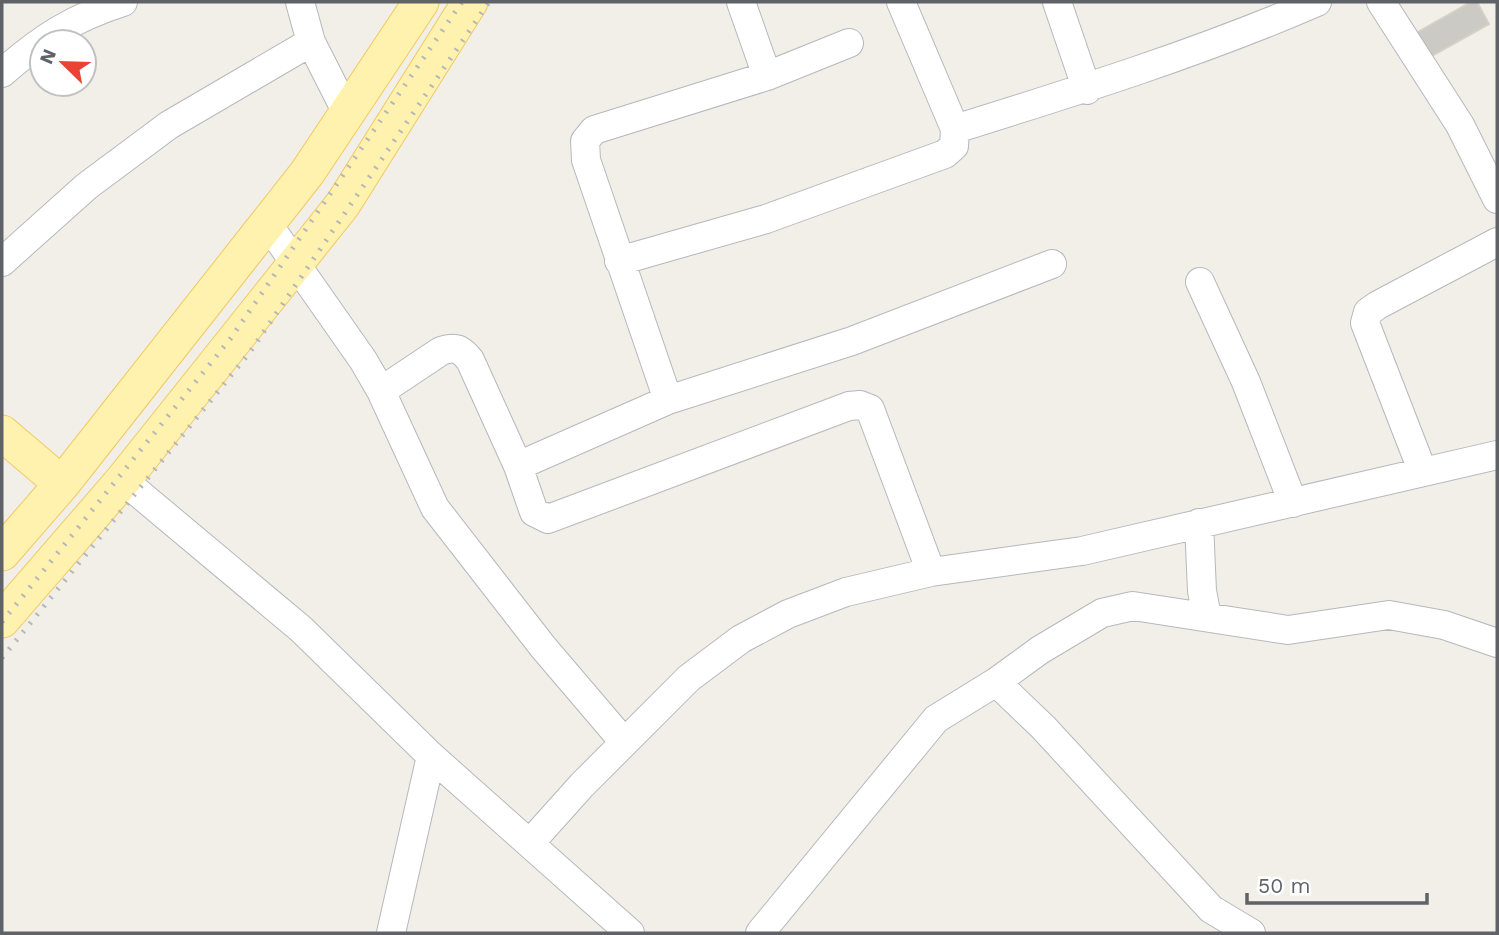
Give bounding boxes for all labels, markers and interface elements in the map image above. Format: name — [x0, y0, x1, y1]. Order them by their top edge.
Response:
north arrow — [28, 28, 98, 98]
text: N — [34, 46, 61, 68]
scale bar — [1247, 862, 1427, 906]
text: 50 m — [1258, 873, 1310, 898]

